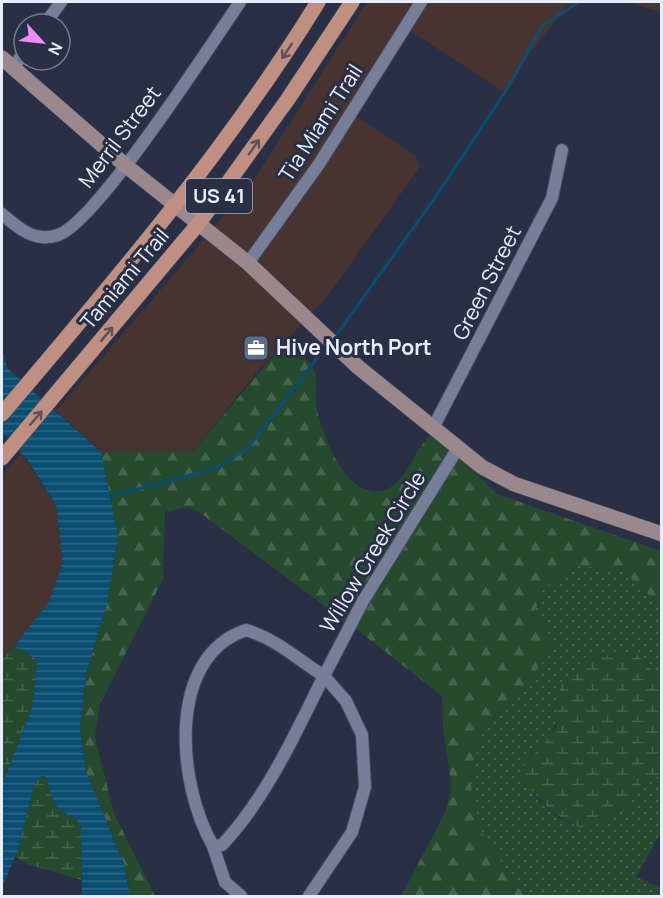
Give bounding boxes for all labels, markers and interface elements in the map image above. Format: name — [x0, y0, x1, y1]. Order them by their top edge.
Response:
north arrow — [12, 12, 72, 72]
text: N — [43, 39, 68, 59]
one-way arrow — [281, 42, 293, 58]
street label: Tia Miami Trail — [272, 58, 369, 186]
street label: Merril Street — [72, 80, 167, 193]
one-way arrow — [248, 140, 260, 156]
road number: US 41 — [186, 179, 252, 213]
street label: Green Street — [445, 221, 527, 344]
street label: Tamiami Trail — [74, 222, 175, 335]
one-way arrow — [101, 326, 114, 342]
office icon: Hive North Port — [241, 333, 271, 363]
place label: Hive North Port — [276, 333, 432, 361]
one-way arrow — [29, 410, 42, 426]
street label: Willow Creek Circle — [313, 466, 431, 637]

